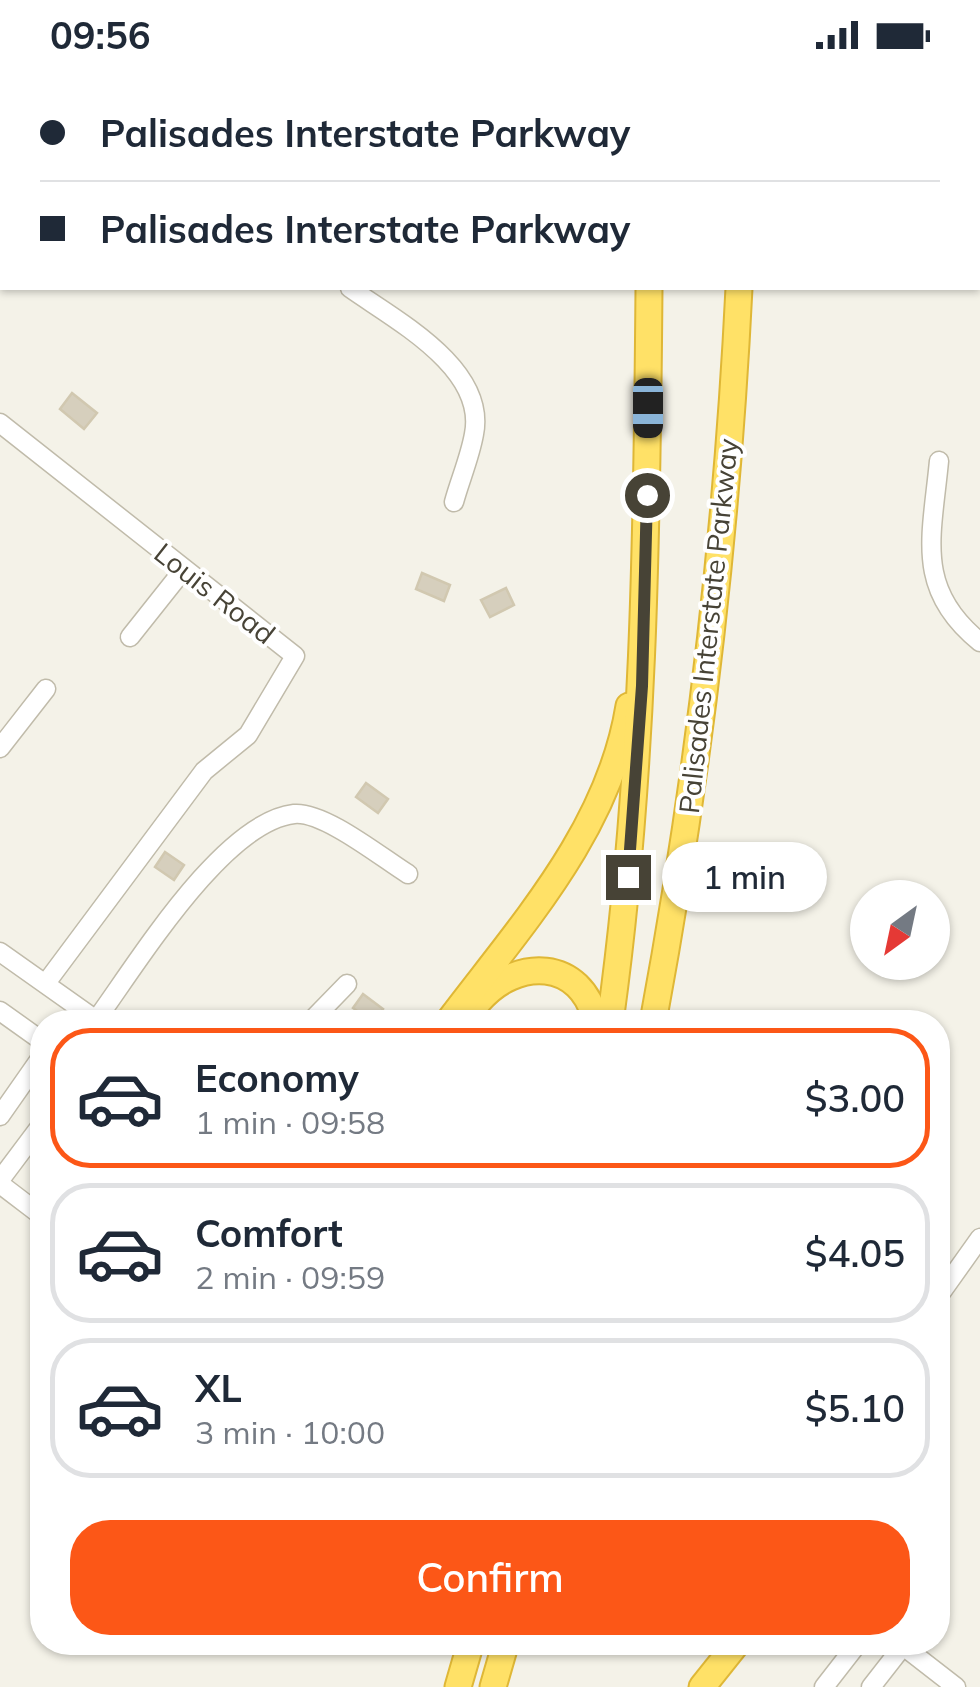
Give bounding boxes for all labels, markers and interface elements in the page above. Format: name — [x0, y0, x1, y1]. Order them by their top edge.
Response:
text: 09:56 — [50, 11, 151, 59]
text: Palisades Interstate Parkway — [100, 109, 630, 157]
text: Palisades Interstate Parkway — [100, 205, 630, 253]
car — [633, 378, 663, 438]
street label: Palisades Interstate Parkway — [671, 437, 745, 815]
route start — [625, 473, 670, 518]
street label: Louis Road — [148, 535, 282, 651]
callout: 1 min — [663, 842, 828, 912]
route end — [606, 855, 651, 900]
text: 1 min — [703, 857, 786, 897]
north arrow — [850, 880, 950, 980]
map controls — [850, 880, 950, 980]
icon: car — [75, 1053, 165, 1143]
text: Economy — [195, 1054, 359, 1102]
text: $3.00 — [805, 1074, 905, 1122]
text: 1 min · 09:58 — [195, 1102, 385, 1142]
icon: car — [75, 1208, 165, 1298]
text: Comfort — [195, 1209, 343, 1257]
text: $4.05 — [805, 1229, 905, 1277]
text: 2 min · 09:59 — [195, 1257, 385, 1297]
icon: car — [75, 1363, 165, 1453]
text: XL — [195, 1364, 242, 1412]
text: $5.10 — [805, 1384, 905, 1432]
text: 3 min · 10:00 — [195, 1412, 385, 1452]
button: Confirm — [70, 1520, 910, 1635]

